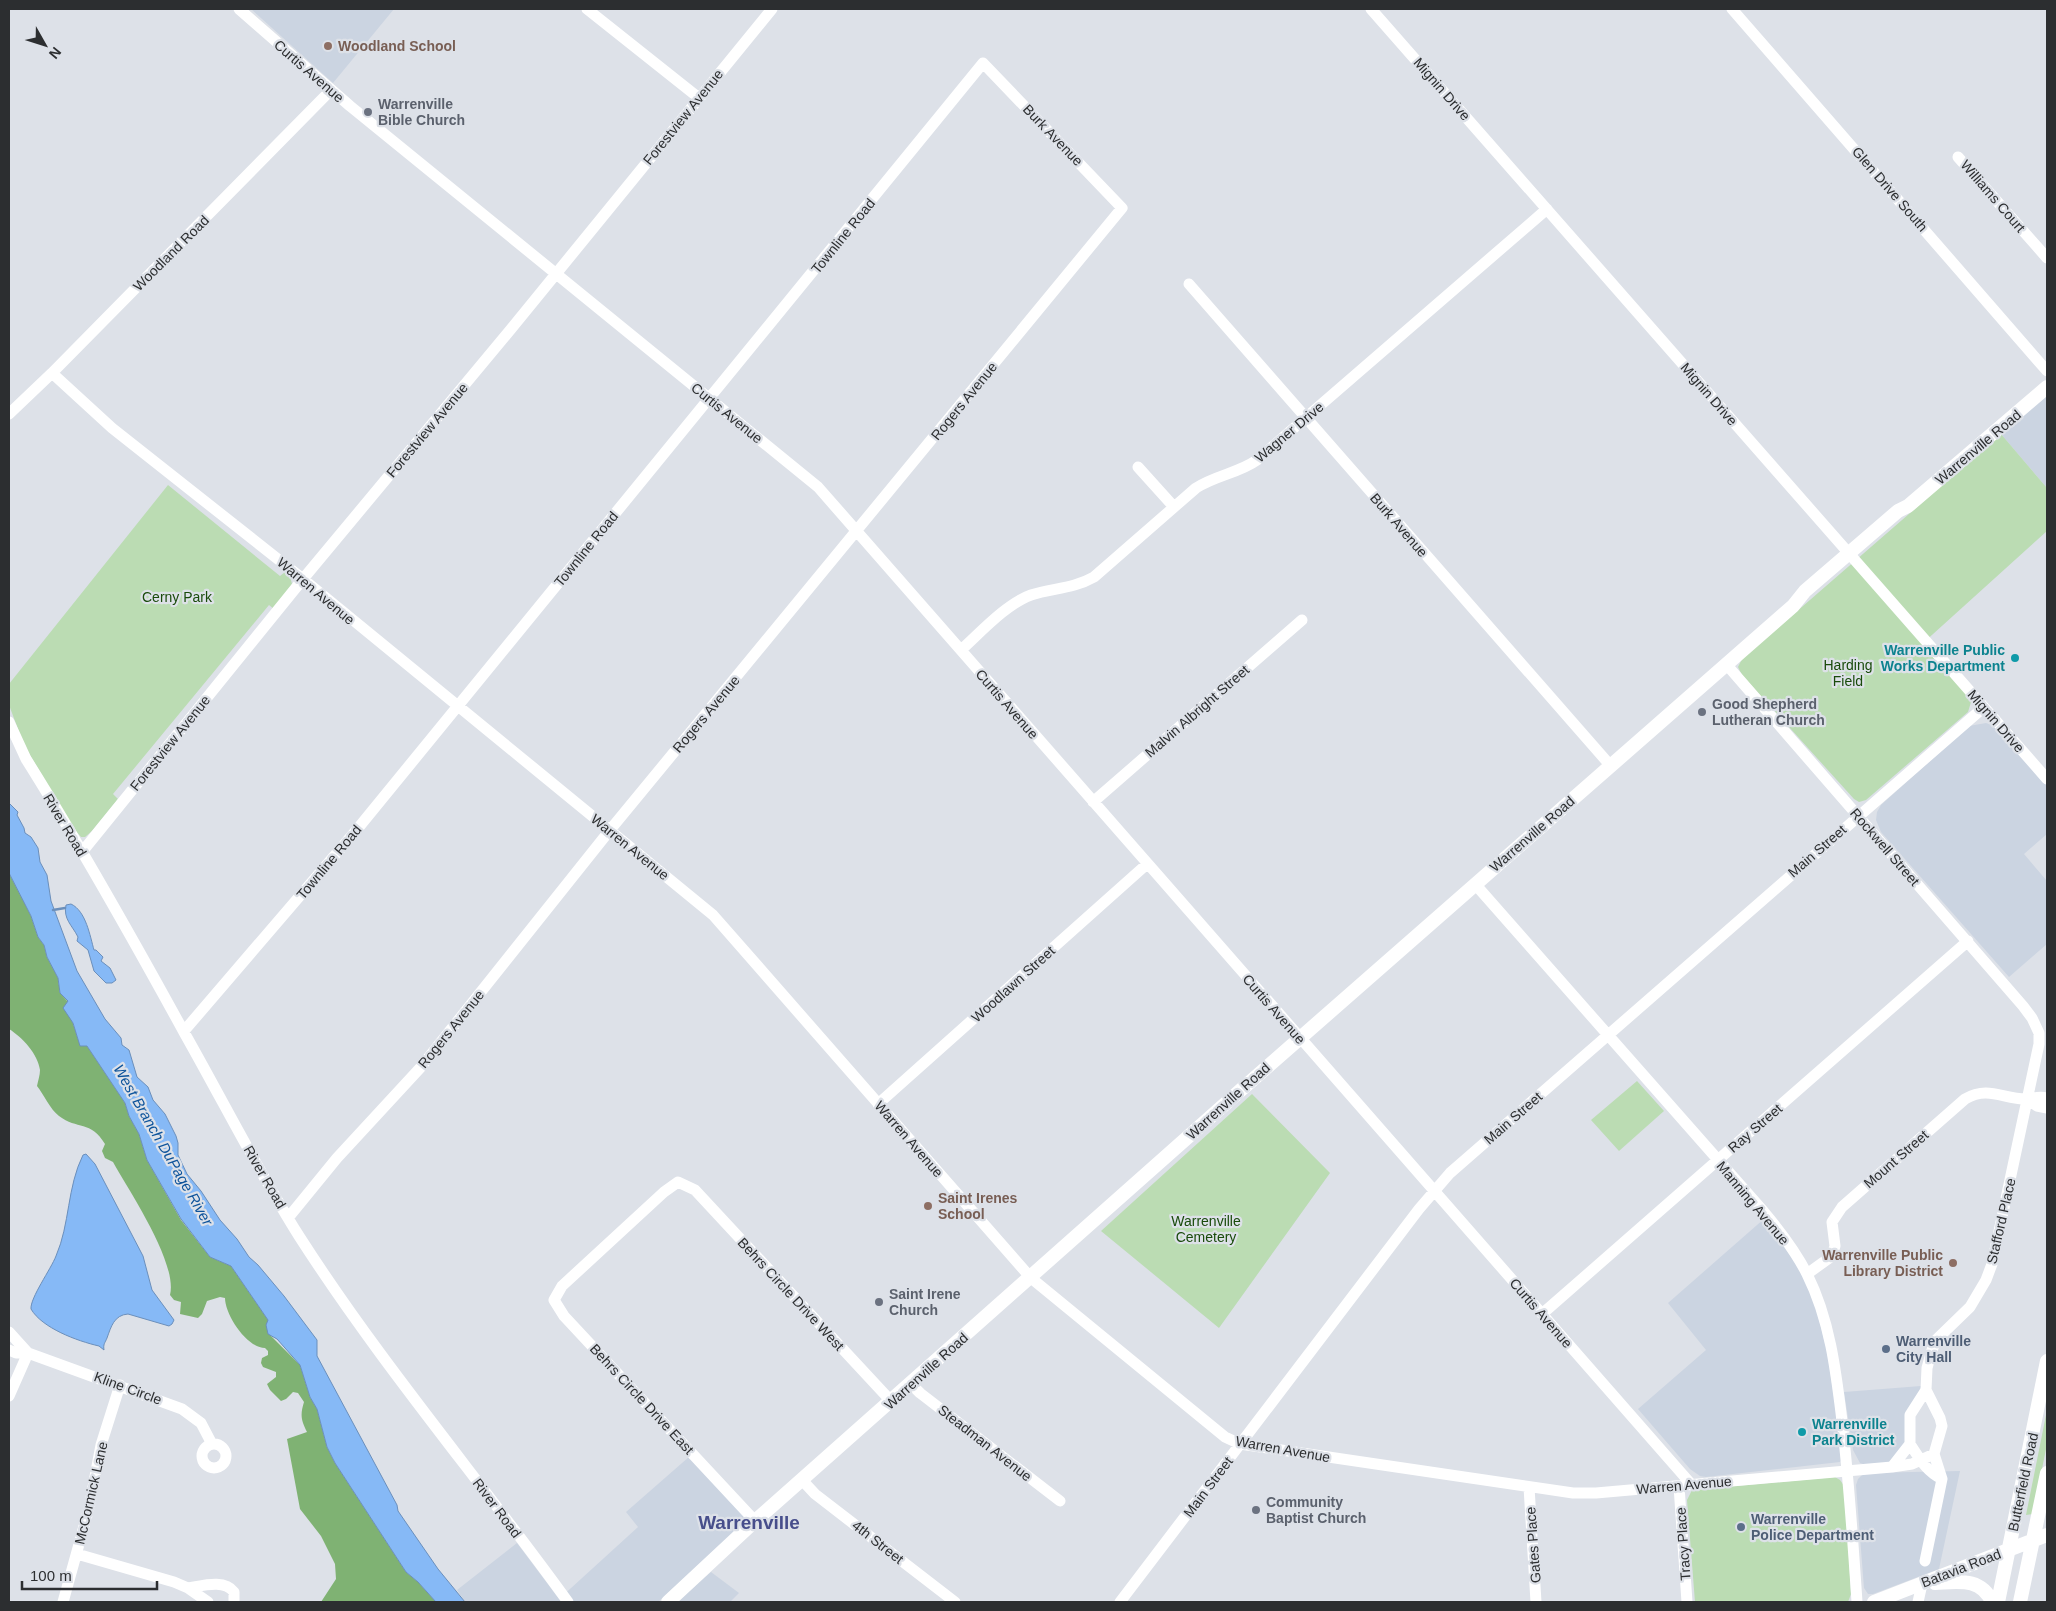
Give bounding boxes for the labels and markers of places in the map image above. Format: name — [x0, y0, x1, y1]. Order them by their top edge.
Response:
place label: Woodland School — [338, 38, 456, 54]
marker: Woodland School — [322, 40, 334, 52]
place label: Warrenville Bible Church — [378, 96, 465, 128]
marker: Warrenville Bible Church — [362, 106, 374, 118]
place label: Warrenville Public Works Department — [1881, 642, 2005, 674]
marker: Warrenville Public Works Department — [2009, 652, 2021, 664]
place label: Good Shepherd Lutheran Church — [1712, 696, 1825, 728]
marker: Good Shepherd Lutheran Church — [1696, 706, 1708, 718]
place label: Saint Irenes School — [938, 1190, 1018, 1222]
marker: Saint Irenes School — [922, 1200, 934, 1212]
place label: Warrenville Public Library District — [1822, 1247, 1943, 1279]
marker: Warrenville Public Library District — [1947, 1257, 1959, 1269]
place label: Saint Irene Church — [889, 1286, 961, 1318]
marker: Saint Irene Church — [873, 1296, 885, 1308]
place label: Warrenville City Hall — [1896, 1333, 1971, 1365]
marker: Warrenville City Hall — [1880, 1343, 1892, 1355]
place label: Warrenville Park District — [1812, 1416, 1895, 1448]
marker: Warrenville Park District — [1796, 1426, 1808, 1438]
place label: Community Baptist Church — [1266, 1494, 1366, 1526]
marker: Community Baptist Church — [1250, 1504, 1262, 1516]
place label: Warrenville Police Department — [1751, 1511, 1874, 1543]
marker: Warrenville Police Department — [1735, 1521, 1747, 1533]

